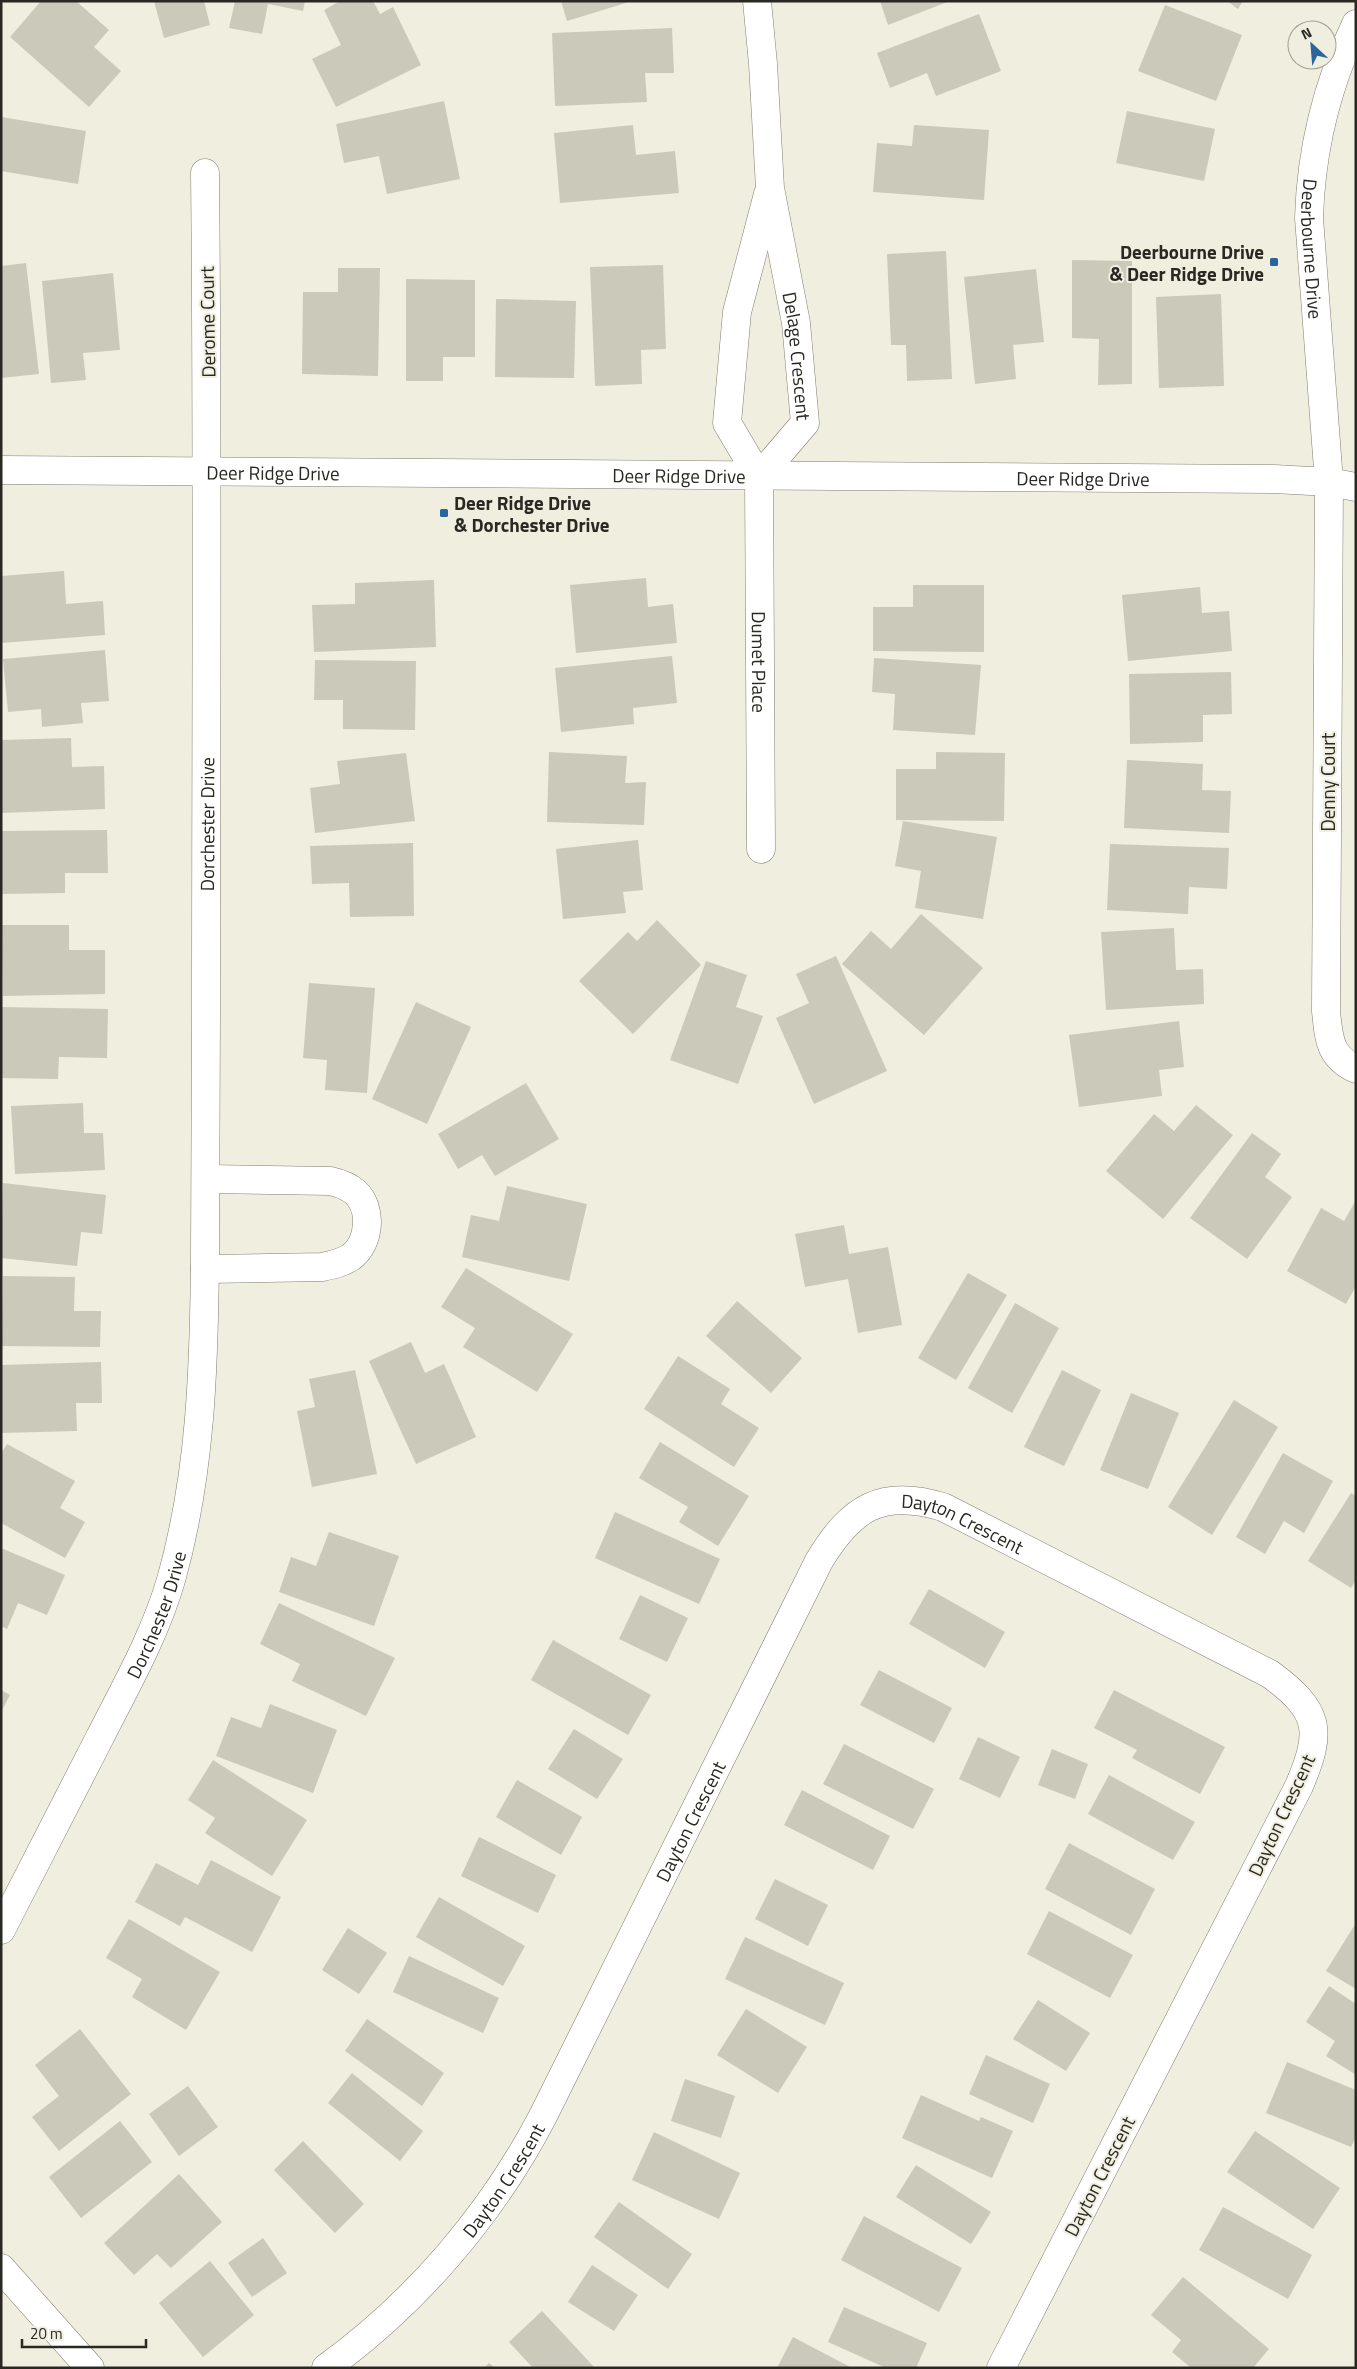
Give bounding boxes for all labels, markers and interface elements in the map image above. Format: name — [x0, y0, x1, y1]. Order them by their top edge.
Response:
north arrow — [1287, 20, 1337, 70]
text: N — [1297, 21, 1315, 44]
street label: Deerbourne Drive — [1294, 177, 1331, 320]
place label: Deerbourne Drive & Deer Ridge Drive — [1110, 237, 1264, 288]
marker: Deerbourne Drive & Deer Ridge Drive — [1268, 256, 1280, 268]
street label: Derome Court — [192, 266, 222, 378]
street label: Delage Crescent — [776, 289, 819, 422]
street label: Deer Ridge Drive — [206, 457, 340, 487]
street label: Deer Ridge Drive — [612, 460, 746, 490]
street label: Deer Ridge Drive — [1016, 463, 1150, 493]
place label: Deer Ridge Drive & Dorchester Drive — [454, 488, 610, 539]
marker: Deer Ridge Drive & Dorchester Drive — [438, 507, 450, 519]
street label: Dumet Place — [745, 611, 775, 713]
street label: Denny Court — [1313, 732, 1342, 832]
street label: Dorchester Drive — [192, 757, 221, 891]
street label: Dayton Crescent — [901, 1485, 1030, 1561]
street label: Dorchester Drive — [118, 1548, 193, 1683]
street label: Dayton Crescent — [1240, 1749, 1322, 1881]
street label: Dayton Crescent — [647, 1755, 732, 1886]
street label: Dayton Crescent — [1056, 2111, 1142, 2241]
street label: Dayton Crescent — [454, 2117, 551, 2243]
scale bar — [22, 2316, 146, 2348]
text: 20 m — [30, 2322, 63, 2345]

